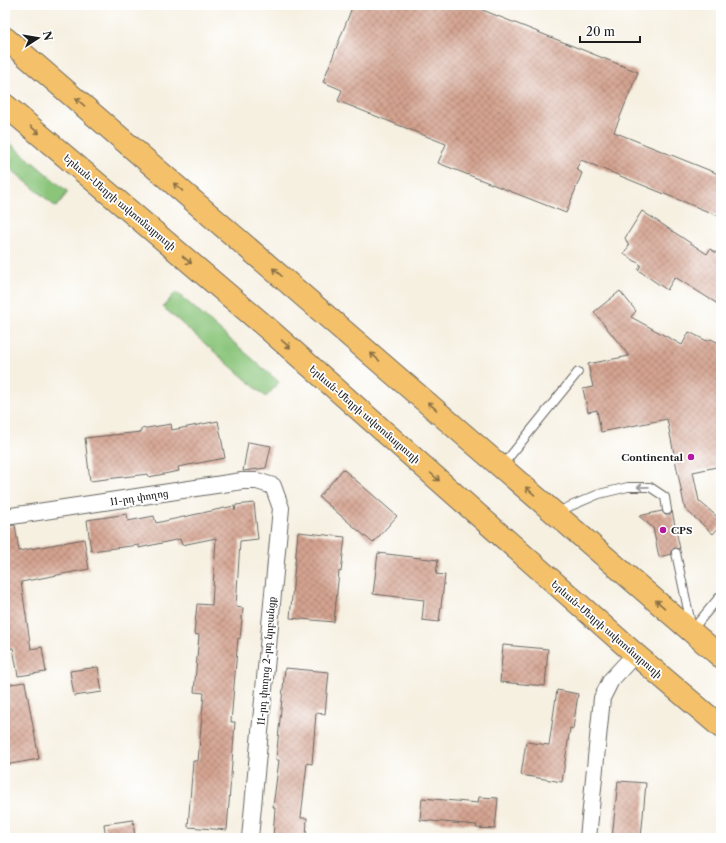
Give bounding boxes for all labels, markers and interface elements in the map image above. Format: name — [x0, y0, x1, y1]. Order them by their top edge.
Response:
north arrow — [18, 18, 58, 58]
scale bar — [580, 18, 640, 44]
text: 20 m — [586, 24, 615, 39]
text: N — [40, 30, 56, 42]
one-way arrow — [74, 98, 85, 107]
one-way arrow — [29, 126, 40, 135]
street label: Երևան-Մեղրի ավտոմայրուղի — [61, 151, 179, 254]
one-way arrow — [173, 183, 183, 192]
one-way arrow — [182, 255, 192, 264]
one-way arrow — [272, 268, 282, 277]
one-way arrow — [280, 340, 291, 349]
one-way arrow — [370, 353, 380, 362]
street label: Երևան-Մեղրի ավտոմայրուղի — [306, 363, 423, 466]
one-way arrow — [426, 402, 437, 411]
place label: Continental — [621, 451, 683, 464]
marker: Continental — [686, 452, 696, 462]
one-way arrow — [430, 472, 440, 481]
one-way arrow — [637, 483, 650, 491]
street label: 11-րդ փողոց — [109, 486, 169, 509]
one-way arrow — [525, 487, 535, 496]
place label: CPS — [671, 524, 692, 537]
marker: CPS — [658, 525, 668, 535]
street label: Երևան-Մեղրի ավտոմայրուղի — [548, 578, 665, 681]
street label: 11-րդ փողոց 2-րդ նրբանցք — [254, 596, 279, 726]
one-way arrow — [655, 599, 666, 608]

